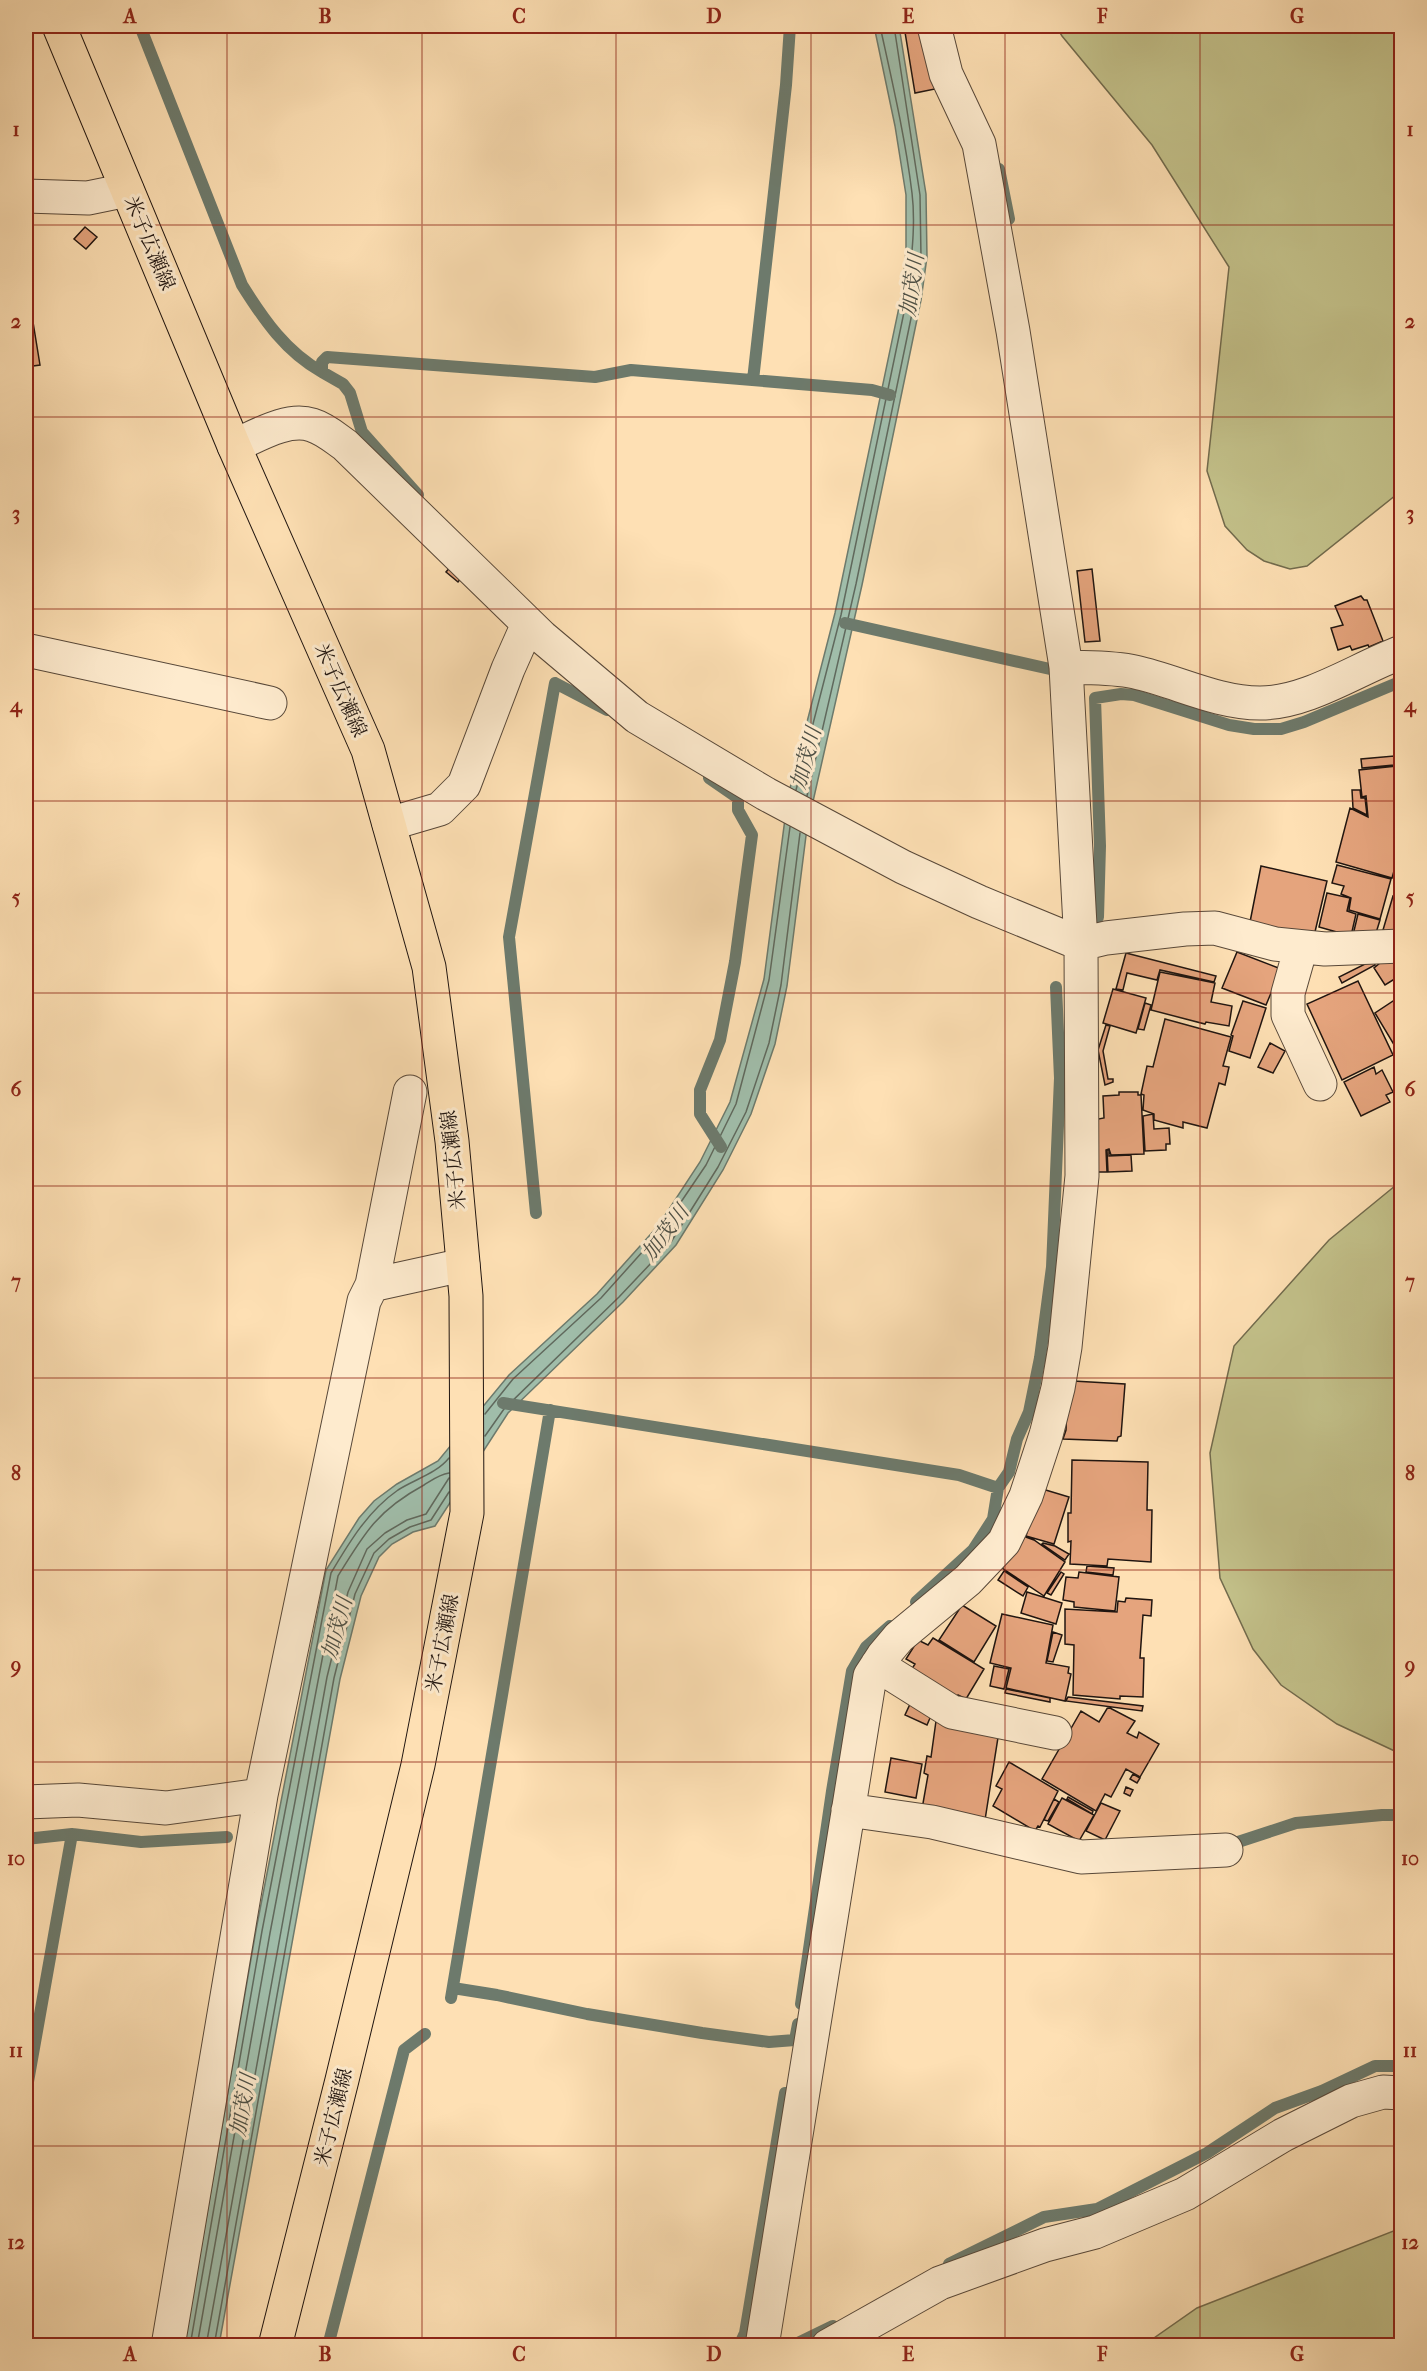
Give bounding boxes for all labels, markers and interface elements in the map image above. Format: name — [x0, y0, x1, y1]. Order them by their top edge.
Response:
text: A — [122, 5, 138, 28]
text: B — [318, 5, 332, 28]
text: C — [512, 5, 526, 28]
text: D — [706, 5, 722, 28]
text: E — [902, 5, 914, 28]
text: F — [1096, 5, 1108, 28]
text: G — [1290, 5, 1304, 28]
text: 1 — [12, 118, 20, 141]
text: 1 — [1406, 118, 1414, 141]
street label: 米子広瀬線 — [119, 193, 180, 294]
water label: 加茂川 — [896, 250, 929, 318]
text: 2 — [11, 310, 21, 333]
text: 2 — [1405, 310, 1415, 333]
text: 3 — [12, 502, 20, 525]
text: 3 — [1406, 502, 1414, 525]
street label: 米子広瀬線 — [310, 640, 371, 741]
text: 4 — [9, 694, 23, 718]
text: 4 — [1403, 694, 1417, 718]
water label: 加茂川 — [786, 723, 826, 792]
text: 5 — [12, 886, 21, 909]
text: 5 — [1406, 886, 1415, 909]
text: 6 — [11, 1078, 23, 1101]
text: 6 — [1405, 1078, 1417, 1101]
street label: 米子広瀬線 — [437, 1109, 470, 1211]
water label: 加茂川 — [636, 1199, 695, 1265]
text: 7 — [10, 1270, 21, 1293]
text: 7 — [1404, 1270, 1415, 1293]
text: 8 — [11, 1462, 21, 1485]
text: 8 — [1405, 1462, 1415, 1485]
street label: 米子広瀬線 — [422, 1592, 463, 1694]
water label: 加茂川 — [317, 1593, 357, 1662]
text: 9 — [10, 1655, 21, 1678]
text: 9 — [1404, 1655, 1415, 1678]
text: 10 — [7, 1847, 25, 1870]
text: 10 — [1401, 1847, 1419, 1870]
text: 11 — [9, 2039, 23, 2062]
text: 11 — [1403, 2039, 1417, 2062]
street label: 米子広瀬線 — [310, 2066, 357, 2168]
water label: 加茂川 — [226, 2070, 261, 2138]
text: 12 — [7, 2231, 25, 2254]
text: 12 — [1401, 2231, 1419, 2254]
text: A — [122, 2343, 138, 2366]
text: B — [318, 2343, 332, 2366]
text: C — [512, 2343, 526, 2366]
text: D — [706, 2343, 722, 2366]
text: E — [902, 2343, 914, 2366]
text: F — [1096, 2343, 1108, 2366]
text: G — [1290, 2343, 1304, 2366]

